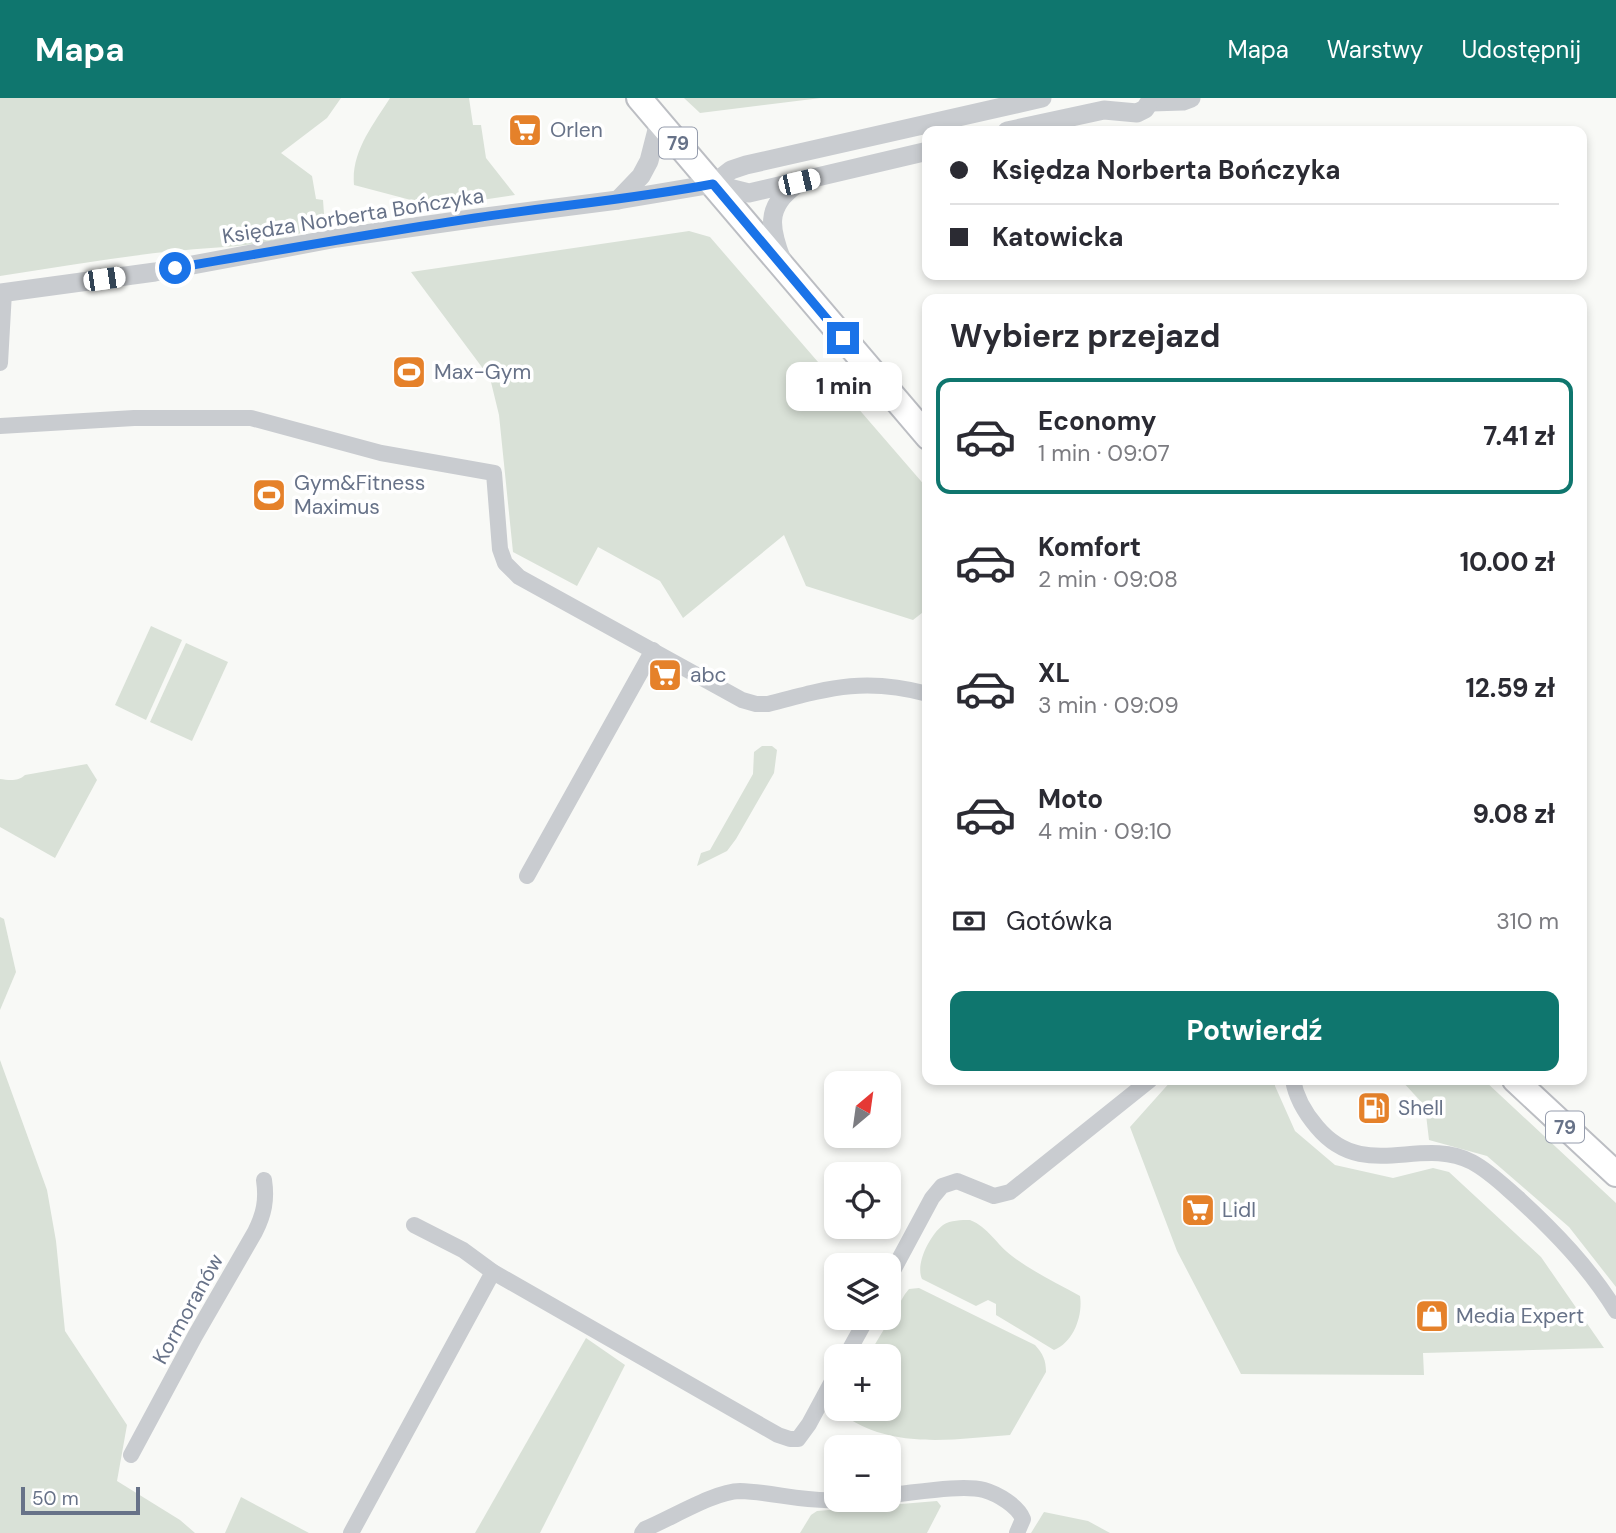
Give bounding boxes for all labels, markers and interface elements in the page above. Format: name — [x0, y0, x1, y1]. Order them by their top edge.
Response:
text: Mapa — [35, 28, 125, 71]
text: Mapa — [1227, 34, 1289, 65]
text: Warstwy — [1327, 34, 1423, 65]
text: Udostępnij — [1461, 34, 1581, 65]
supermarket icon: Orlen — [506, 111, 544, 149]
place label: Orlen — [550, 116, 603, 144]
road number: 79 — [659, 128, 697, 158]
text: Księdza Norberta Bończyka — [992, 153, 1340, 187]
car — [777, 167, 822, 197]
street label: Księdza Norberta Bończyka — [220, 181, 486, 251]
text: Katowicka — [992, 220, 1123, 254]
route start — [159, 252, 191, 284]
car — [82, 266, 127, 292]
text: Wybierz przejazd — [950, 315, 1220, 357]
route end — [827, 322, 859, 354]
sports icon: Max-Gym — [390, 353, 428, 391]
place label: Max-Gym — [434, 358, 531, 386]
callout: 1 min — [785, 362, 901, 412]
text: 1 min — [816, 371, 872, 401]
text: Economy — [1038, 404, 1156, 438]
icon: car — [954, 405, 1017, 468]
text: 7.41 zł — [1483, 419, 1555, 453]
text: 1 min · 09:07 — [1038, 438, 1170, 468]
place label: Gym&Fitness Maximus — [294, 469, 425, 521]
sports icon: Gym&Fitness Maximus — [250, 476, 288, 514]
text: Komfort — [1038, 530, 1141, 564]
icon: car — [954, 531, 1017, 594]
text: 10.00 zł — [1460, 545, 1555, 579]
text: 2 min · 09:08 — [1038, 564, 1178, 594]
supermarket icon: abc — [646, 656, 684, 694]
text: XL — [1038, 656, 1070, 690]
icon: car — [954, 657, 1017, 720]
place label: abc — [690, 661, 727, 689]
text: 12.59 zł — [1465, 671, 1555, 705]
text: 3 min · 09:09 — [1038, 690, 1179, 720]
text: Moto — [1038, 782, 1103, 816]
icon: car — [954, 783, 1017, 846]
text: 9.08 zł — [1472, 797, 1555, 831]
text: 4 min · 09:10 — [1038, 816, 1172, 846]
icon: cash — [950, 902, 988, 940]
text: Gotówka — [1006, 904, 1112, 938]
text: 310 m — [1496, 906, 1559, 936]
button: Potwierdź — [950, 991, 1559, 1071]
north arrow — [824, 1071, 901, 1148]
map controls — [824, 1071, 901, 1512]
fuel station icon: Shell — [1355, 1089, 1393, 1127]
place label: Shell — [1398, 1094, 1444, 1122]
road number: 79 — [1546, 1112, 1584, 1142]
button: locate — [824, 1162, 901, 1239]
supermarket icon: Lidl — [1179, 1191, 1217, 1229]
place label: Lidl — [1222, 1196, 1256, 1224]
street label: Kormoranów — [146, 1249, 230, 1369]
button: layers — [824, 1253, 901, 1330]
shop icon: Media Expert — [1413, 1297, 1451, 1335]
place label: Media Expert — [1456, 1302, 1584, 1330]
button: + — [824, 1344, 901, 1421]
button: − — [824, 1435, 901, 1512]
scale bar — [21, 1484, 140, 1516]
text: 50 m — [32, 1486, 79, 1511]

